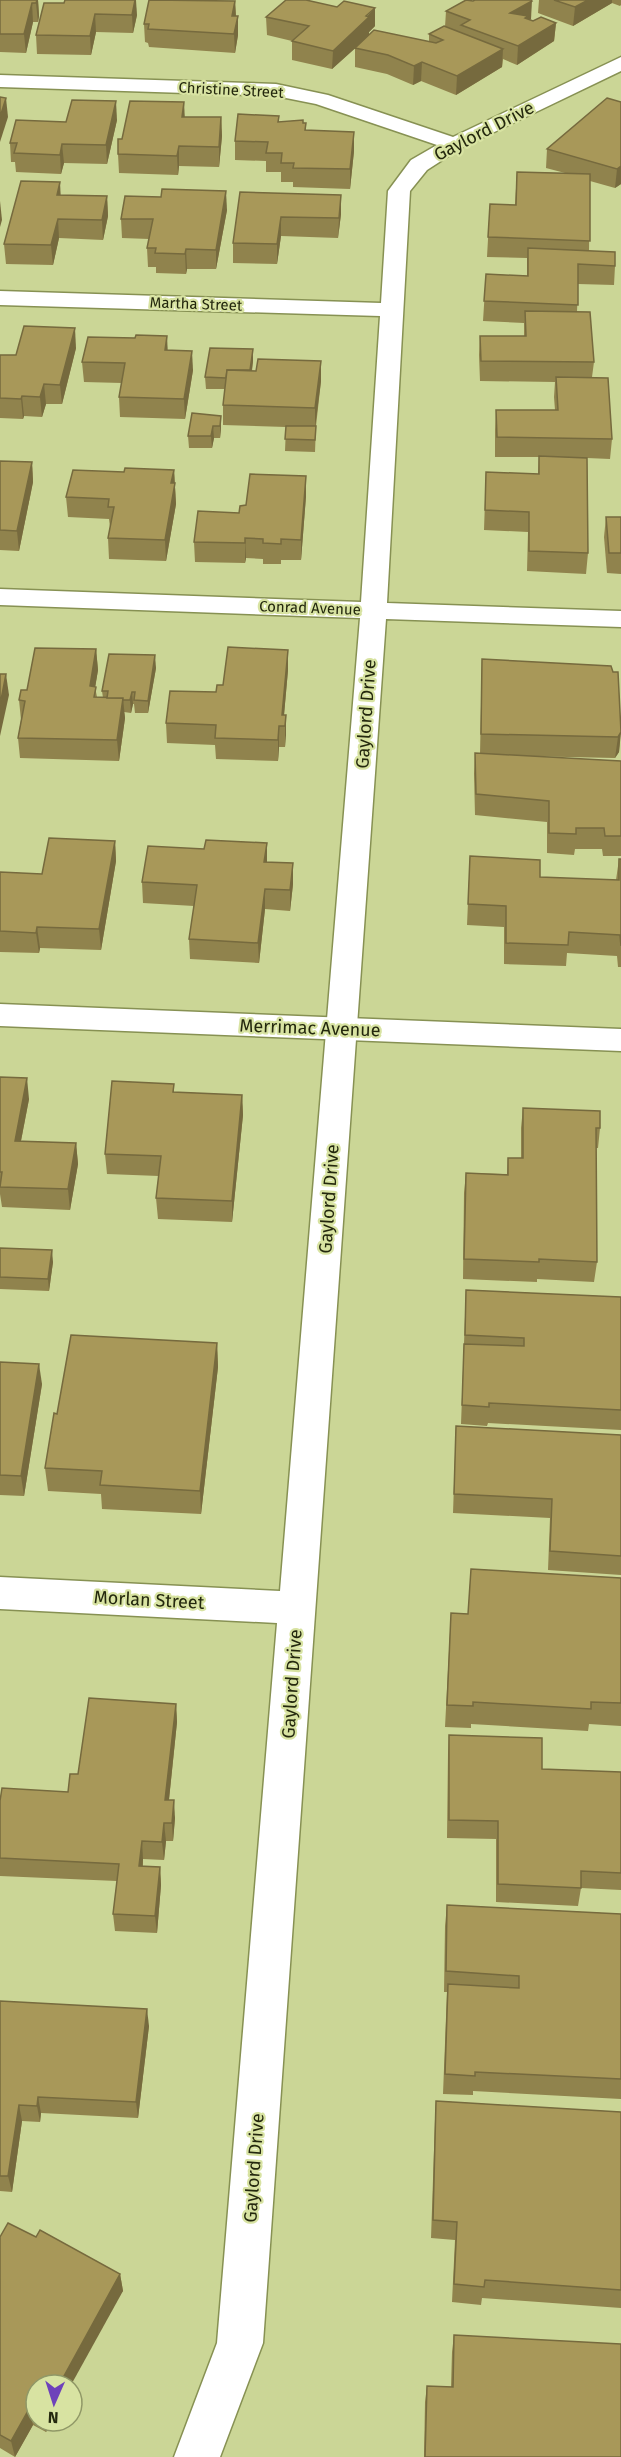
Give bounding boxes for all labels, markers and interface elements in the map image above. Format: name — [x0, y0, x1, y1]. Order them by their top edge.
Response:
street label: Christine Street — [178, 78, 285, 102]
street label: Gaylord Drive — [430, 96, 538, 166]
street label: Martha Street — [149, 293, 243, 315]
street label: Conrad Avenue — [259, 597, 361, 619]
street label: Gaylord Drive — [351, 659, 381, 769]
street label: Merrimac Avenue — [239, 1015, 381, 1041]
street label: Gaylord Drive — [314, 1144, 344, 1254]
street label: Morlan Street — [93, 1586, 205, 1614]
street label: Gaylord Drive — [277, 1629, 307, 1739]
street label: Gaylord Drive — [239, 2113, 269, 2223]
north arrow — [24, 2373, 84, 2433]
text: N — [47, 2408, 59, 2427]

